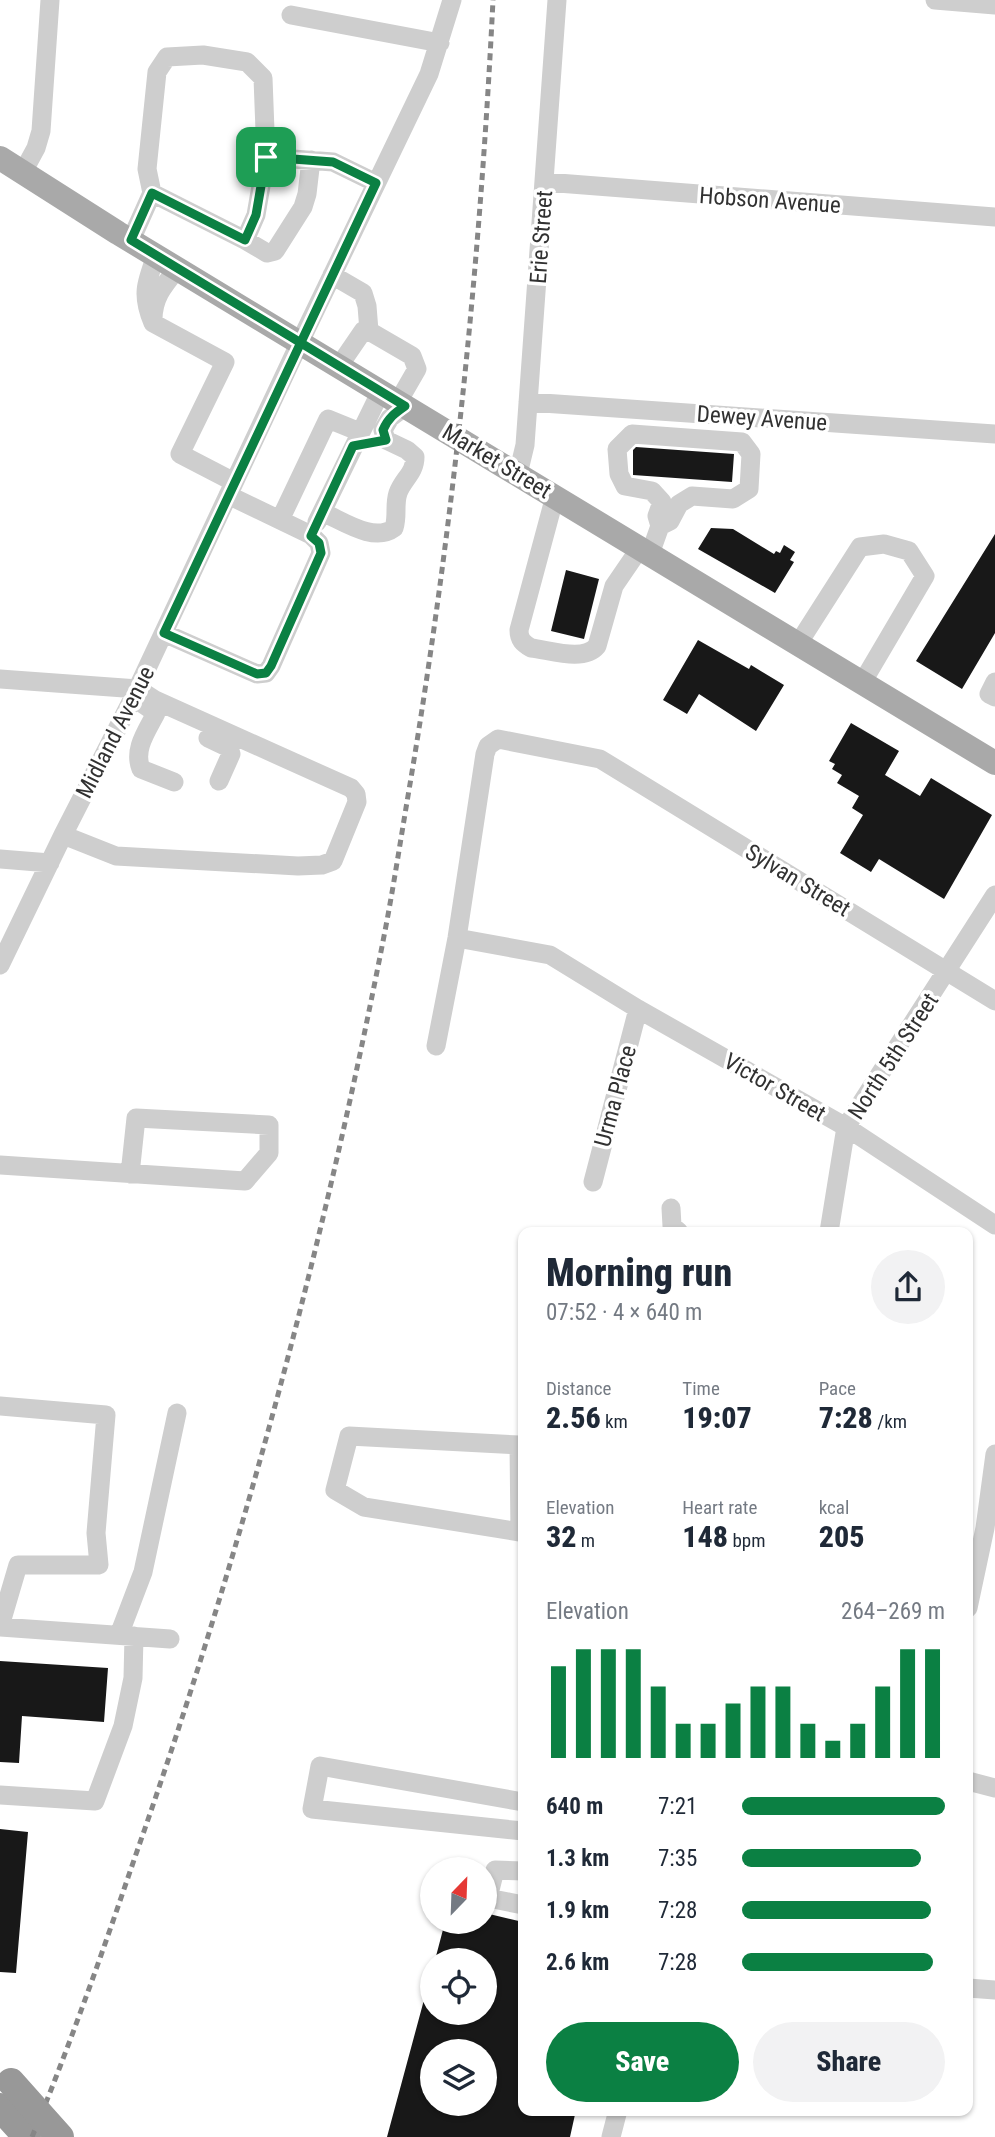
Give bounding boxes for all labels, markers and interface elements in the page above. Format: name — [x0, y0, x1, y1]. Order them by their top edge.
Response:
pin — [236, 127, 296, 187]
icon: arrive — [247, 138, 285, 176]
street label: Hobson Avenue — [698, 182, 842, 219]
street label: Erie Street — [525, 189, 558, 285]
street label: Dewey Avenue — [696, 400, 828, 437]
street label: Market Street — [437, 418, 556, 504]
street label: Midland Avenue — [71, 662, 160, 803]
street label: Sylvan Street — [740, 839, 855, 922]
street label: North 5th Street — [843, 988, 944, 1124]
street label: Urma Place — [589, 1042, 642, 1150]
street label: Victor Street — [719, 1047, 830, 1127]
button: share — [871, 1250, 945, 1324]
text: Morning run — [546, 1251, 732, 1295]
text: 07:52 · 4 × 640 m — [546, 1299, 702, 1326]
text: Distance — [546, 1377, 611, 1400]
text: Time — [682, 1377, 720, 1400]
text: Pace — [819, 1377, 856, 1400]
text: 2.56 — [546, 1400, 601, 1435]
text: 19:07 — [682, 1400, 752, 1435]
text: 7:28 — [819, 1400, 873, 1435]
text: km — [601, 1410, 628, 1433]
text: /km — [873, 1410, 907, 1433]
text: Elevation — [546, 1496, 614, 1519]
text: Heart rate — [682, 1496, 757, 1519]
text: kcal — [819, 1496, 849, 1519]
text: 32 — [546, 1519, 577, 1554]
text: 148 — [682, 1519, 728, 1554]
text: 205 — [819, 1519, 864, 1554]
text: m — [577, 1529, 595, 1552]
text: bpm — [728, 1529, 765, 1552]
text: Elevation — [546, 1598, 629, 1625]
text: 264–269 m — [841, 1598, 945, 1625]
text: 640 m — [546, 1793, 603, 1820]
text: 7:21 — [658, 1793, 697, 1820]
text: 1.3 km — [546, 1845, 609, 1872]
text: 7:35 — [658, 1845, 697, 1872]
north arrow — [420, 1857, 497, 1934]
map controls — [420, 1857, 497, 2116]
text: 1.9 km — [546, 1897, 609, 1924]
text: 7:28 — [658, 1897, 697, 1924]
button: locate — [420, 1948, 497, 2025]
text: 2.6 km — [546, 1949, 609, 1976]
text: 7:28 — [658, 1949, 697, 1976]
button: Save — [546, 2022, 739, 2102]
button: Share — [753, 2022, 945, 2102]
button: layers — [420, 2039, 497, 2116]

